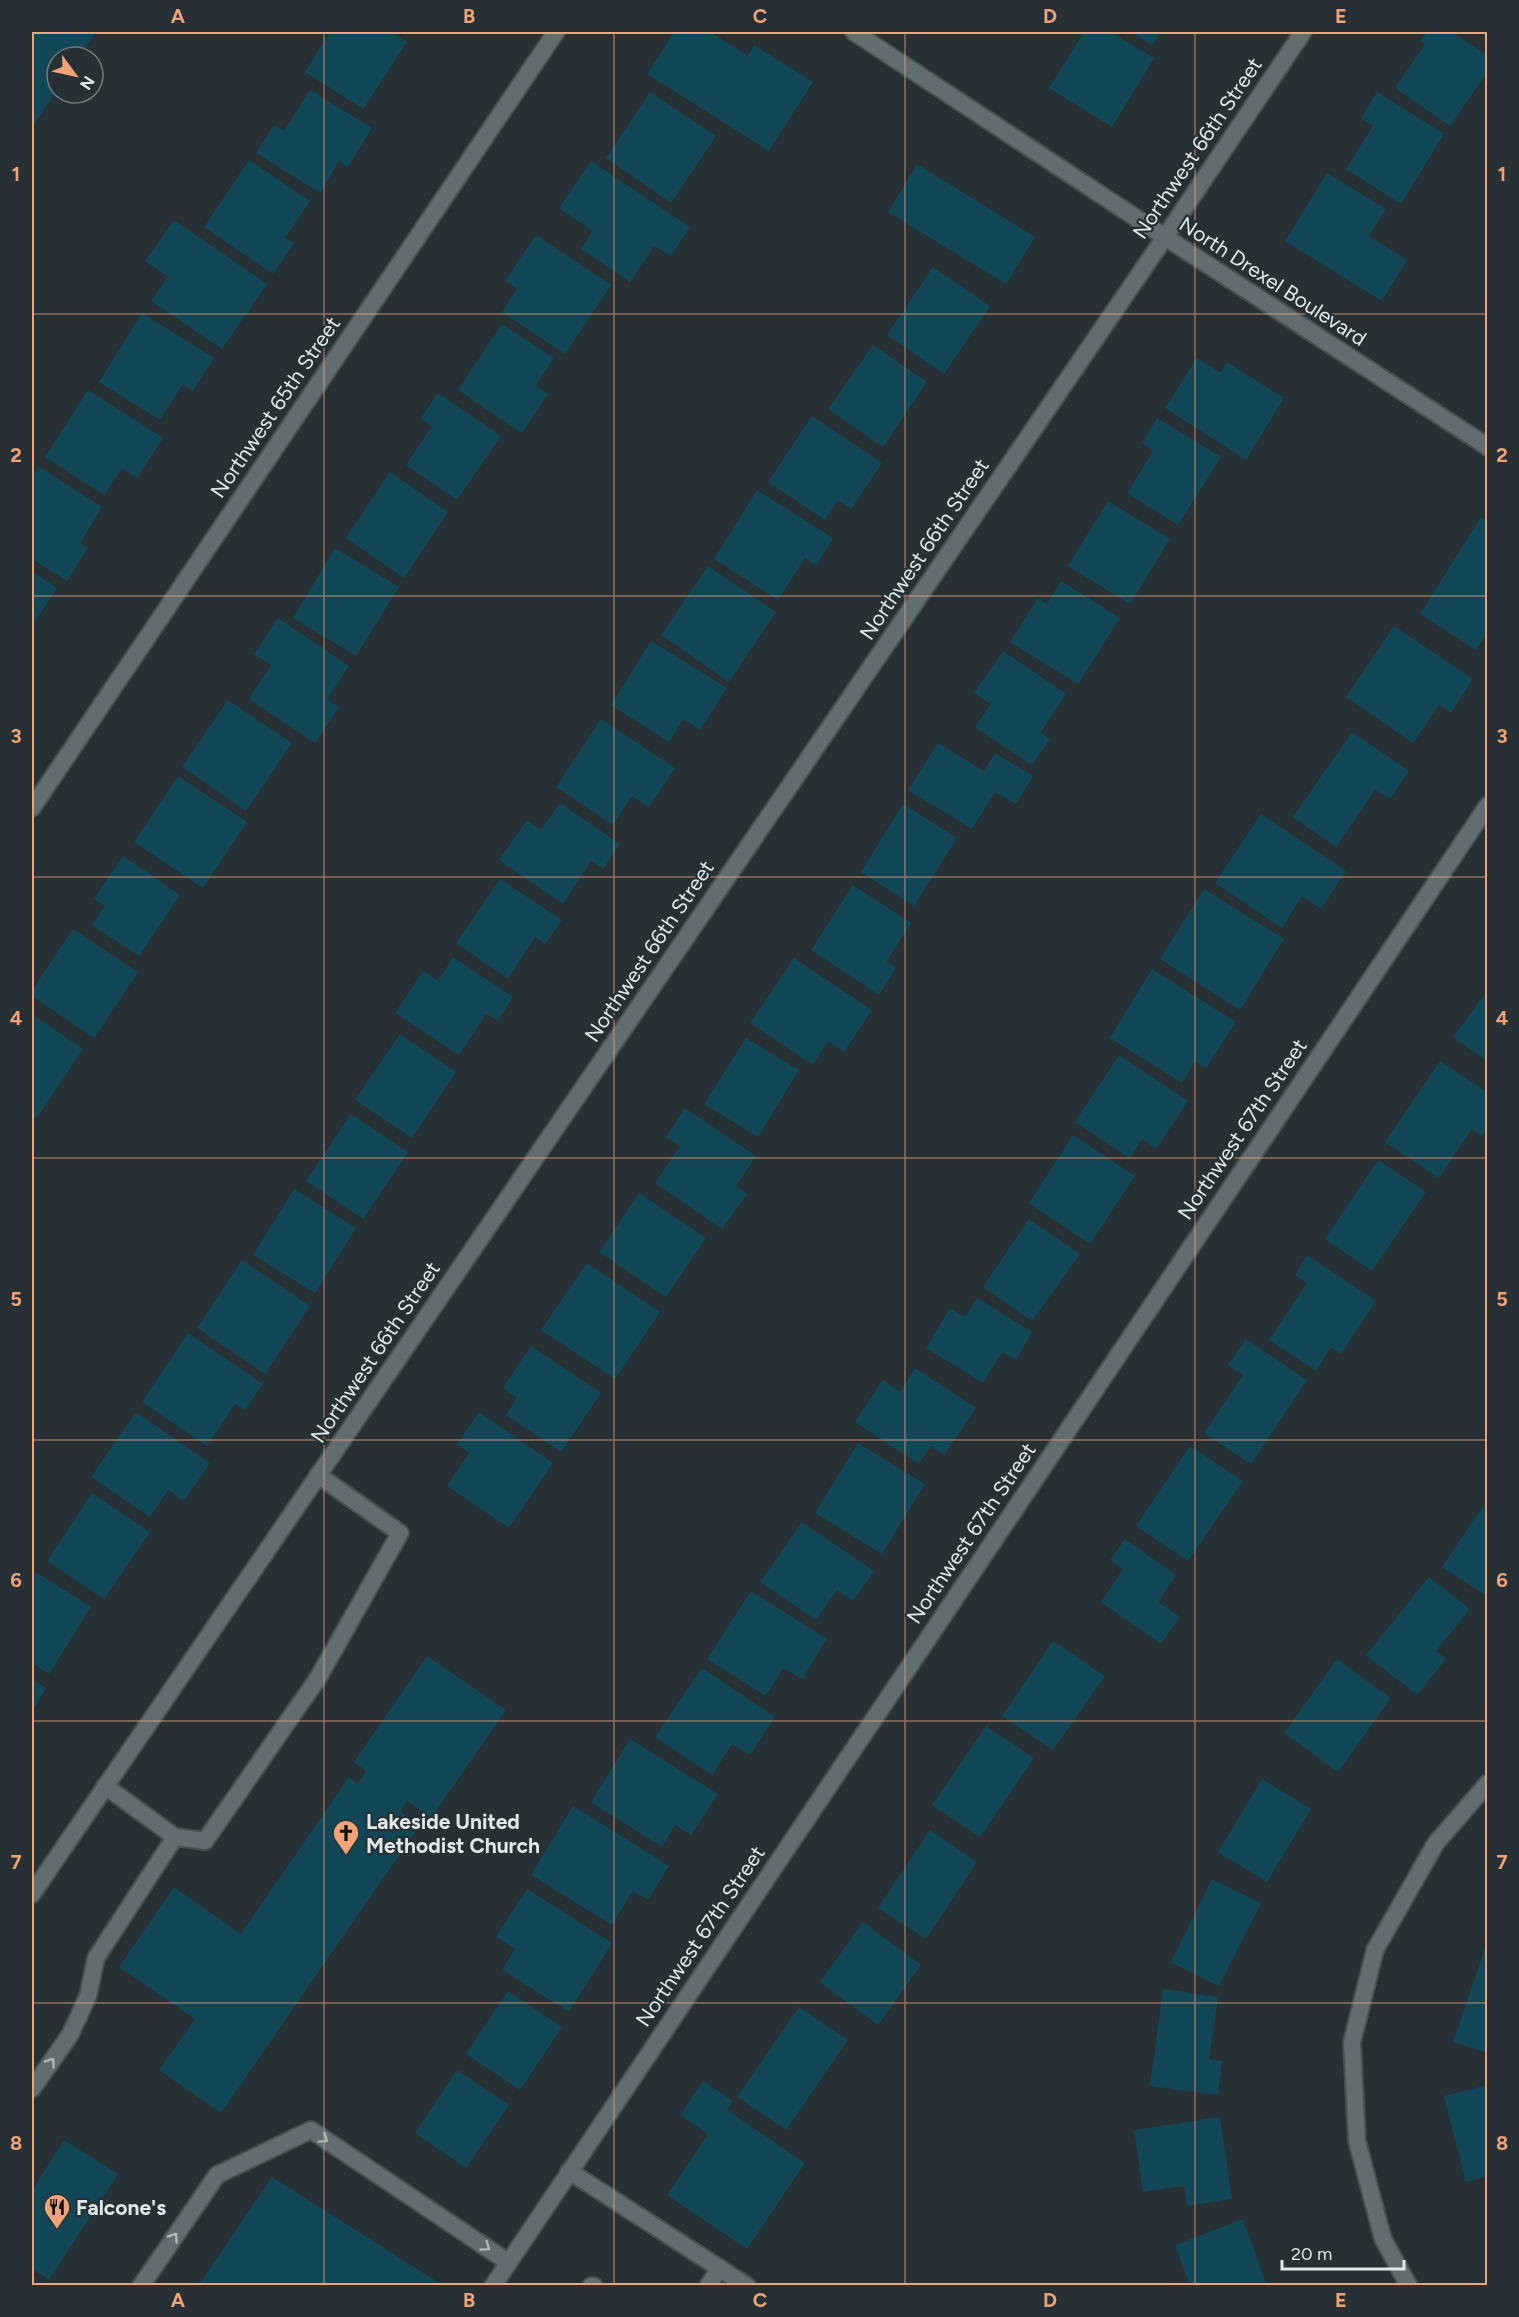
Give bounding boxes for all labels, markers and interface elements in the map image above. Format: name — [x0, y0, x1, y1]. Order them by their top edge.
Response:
text: A — [171, 4, 186, 28]
text: B — [463, 4, 475, 28]
text: C — [753, 4, 767, 28]
text: D — [1043, 4, 1057, 28]
text: E — [1335, 4, 1347, 28]
north arrow — [45, 45, 105, 105]
street label: Northwest 66th Street — [1127, 53, 1267, 243]
text: N — [76, 73, 98, 93]
text: 1 — [12, 162, 20, 186]
text: 1 — [1498, 162, 1506, 186]
street label: North Drexel Boulevard — [1175, 211, 1371, 351]
street label: Northwest 65th Street — [205, 312, 345, 502]
text: 2 — [10, 443, 22, 467]
text: 2 — [1496, 443, 1508, 467]
street label: Northwest 66th Street — [854, 454, 994, 644]
text: 3 — [10, 724, 22, 748]
text: 3 — [1496, 724, 1508, 748]
street label: Northwest 66th Street — [579, 856, 719, 1046]
text: 4 — [10, 1006, 23, 1030]
text: 4 — [1496, 1006, 1509, 1030]
street label: Northwest 67th Street — [1172, 1034, 1312, 1224]
street label: Northwest 66th Street — [305, 1257, 445, 1447]
text: 5 — [10, 1287, 22, 1311]
text: 5 — [1496, 1287, 1508, 1311]
street label: Northwest 67th Street — [901, 1438, 1041, 1628]
text: 6 — [10, 1568, 22, 1592]
text: 6 — [1496, 1568, 1508, 1592]
place label: Lakeside United Methodist Church — [366, 1809, 540, 1858]
church icon: Lakeside United Methodist Church — [331, 1818, 361, 1856]
street label: Northwest 67th Street — [630, 1841, 770, 2031]
text: 7 — [10, 1850, 22, 1874]
text: 7 — [1496, 1850, 1508, 1874]
one-way arrow — [43, 2058, 54, 2069]
text: 8 — [10, 2131, 22, 2155]
text: 8 — [1496, 2131, 1508, 2155]
one-way arrow — [317, 2132, 328, 2143]
restaurant icon: Falcone's — [42, 2192, 72, 2230]
place label: Falcone's — [76, 2195, 166, 2220]
one-way arrow — [167, 2233, 178, 2244]
scale bar — [1282, 2233, 1404, 2271]
one-way arrow — [479, 2240, 490, 2251]
text: 20 m — [1291, 2243, 1332, 2265]
text: A — [171, 2288, 186, 2312]
text: B — [463, 2288, 475, 2312]
text: C — [753, 2288, 767, 2312]
text: D — [1043, 2288, 1057, 2312]
text: E — [1335, 2288, 1347, 2312]

